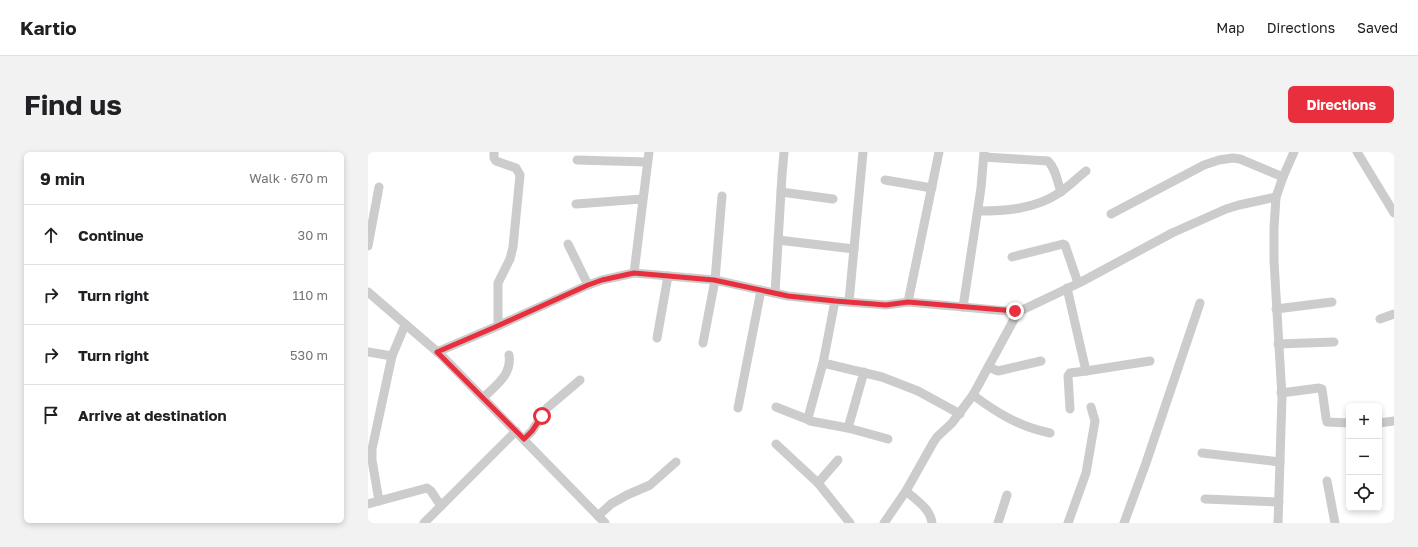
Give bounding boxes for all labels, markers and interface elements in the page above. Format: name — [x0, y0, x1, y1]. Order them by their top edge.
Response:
text: Kartio — [20, 16, 77, 39]
text: Map — [1216, 19, 1245, 36]
text: Directions — [1267, 19, 1335, 36]
text: Saved — [1357, 19, 1398, 36]
button: Directions — [1288, 86, 1394, 123]
text: Find us — [24, 88, 122, 121]
text: 9 min — [40, 168, 85, 189]
text: Walk · 670 m — [249, 170, 328, 186]
icon: ahead — [40, 224, 62, 246]
text: Continue — [78, 226, 144, 244]
text: 30 m — [298, 227, 328, 243]
icon: right — [40, 284, 62, 306]
text: Turn right — [78, 286, 149, 304]
text: 110 m — [293, 287, 328, 303]
route end — [1006, 302, 1024, 320]
icon: right — [40, 344, 62, 366]
text: Turn right — [78, 346, 149, 364]
text: 530 m — [290, 347, 328, 363]
map controls — [1346, 403, 1382, 511]
button: + — [1346, 403, 1382, 439]
icon: arrive — [40, 404, 62, 426]
text: Arrive at destination — [78, 406, 227, 424]
route start — [533, 407, 551, 425]
button: − — [1346, 439, 1382, 475]
button: locate — [1346, 475, 1382, 511]

